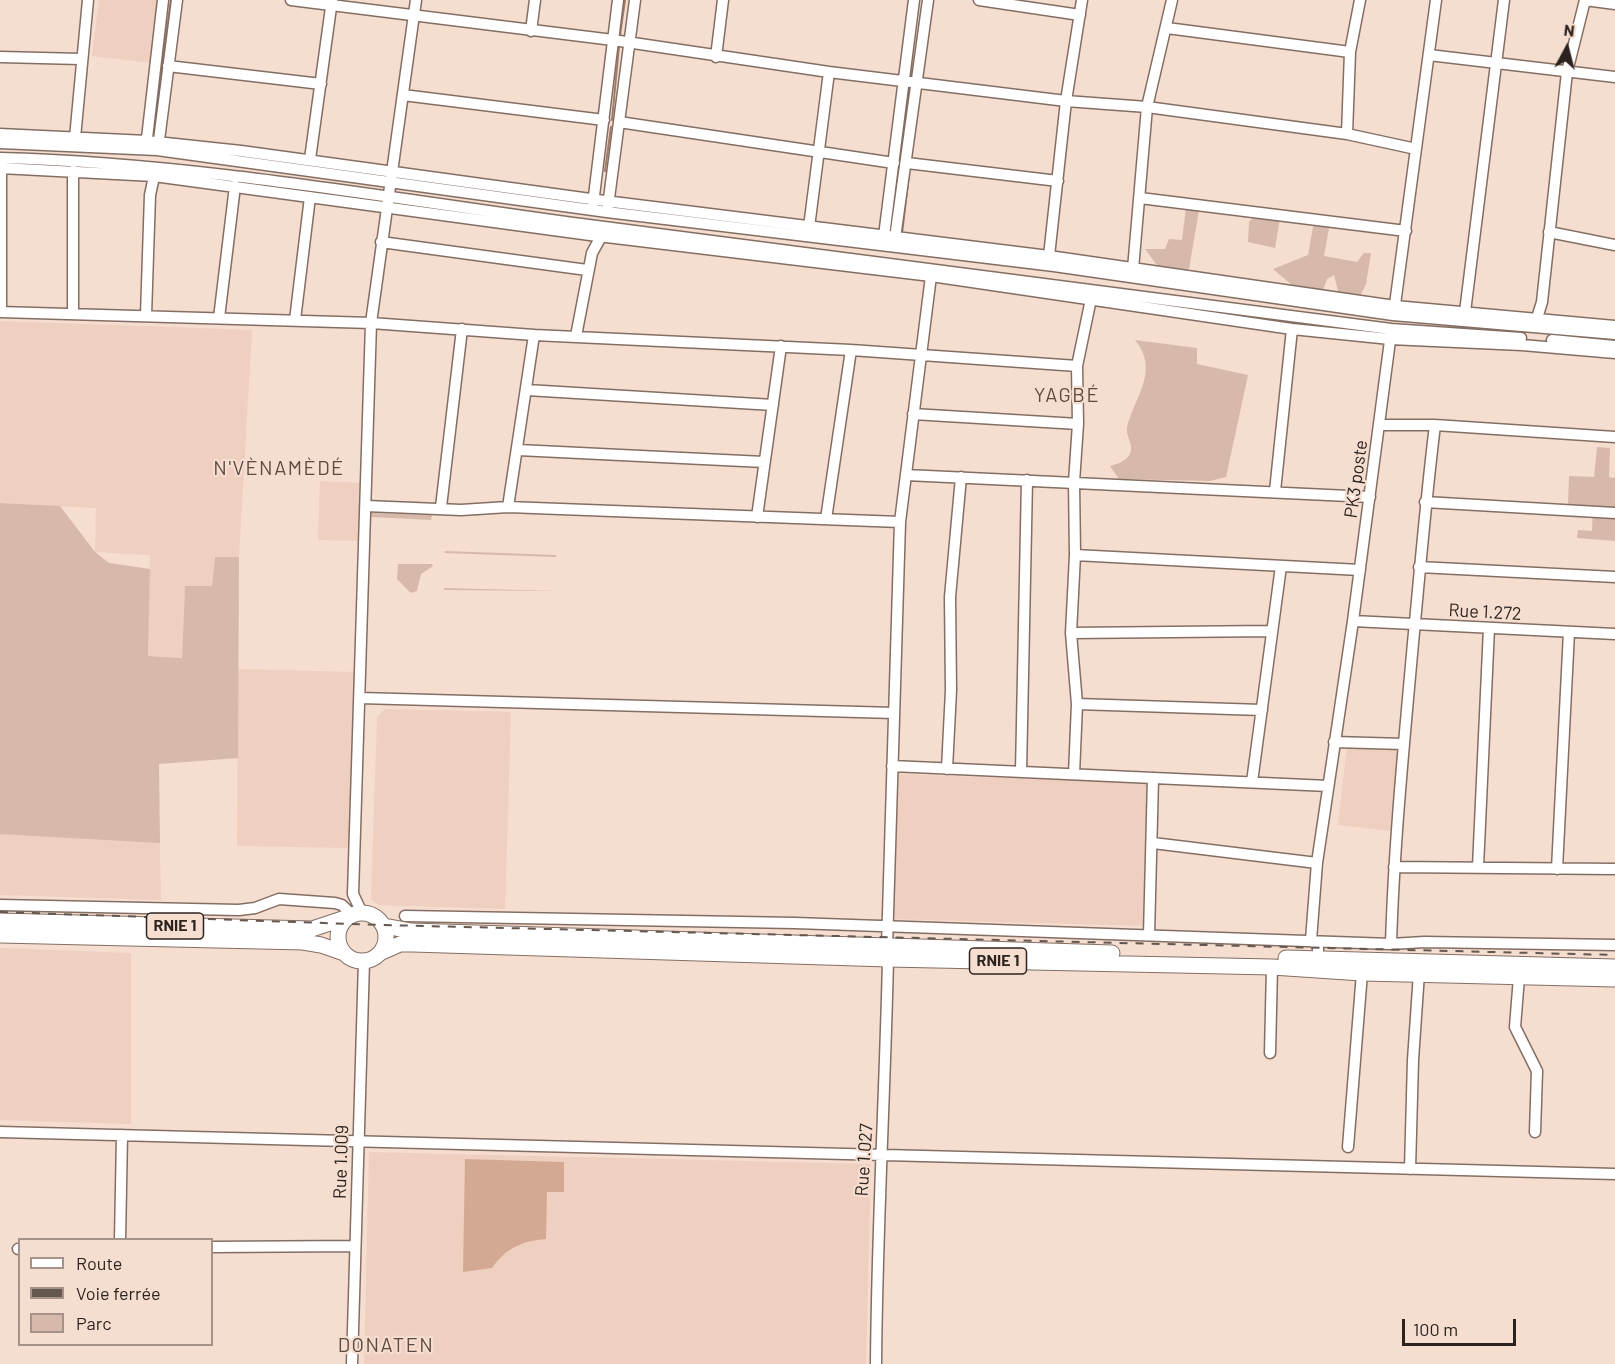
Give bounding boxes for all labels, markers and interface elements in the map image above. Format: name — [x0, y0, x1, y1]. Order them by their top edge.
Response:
north arrow — [1537, 18, 1597, 78]
text: N — [1563, 20, 1576, 40]
district label: YAGBÉ — [1034, 383, 1100, 407]
street label: PK3 poste — [1340, 439, 1372, 519]
district label: N'VÈNAMÈDÉ — [213, 456, 345, 480]
street label: Rue 1.272 — [1448, 599, 1522, 625]
road number: RNIE 1 — [146, 913, 204, 939]
road number: RNIE 1 — [970, 948, 1026, 974]
street label: Rue 1.027 — [851, 1123, 877, 1197]
street label: Rue 1.009 — [329, 1125, 353, 1199]
legend — [18, 1238, 213, 1346]
text: Route — [76, 1252, 122, 1274]
text: Voie ferrée — [76, 1282, 161, 1304]
scale bar — [1405, 1307, 1519, 1345]
text: Parc — [76, 1312, 112, 1334]
text: 100 m — [1413, 1318, 1458, 1340]
district label: DONATEN — [338, 1333, 434, 1357]

